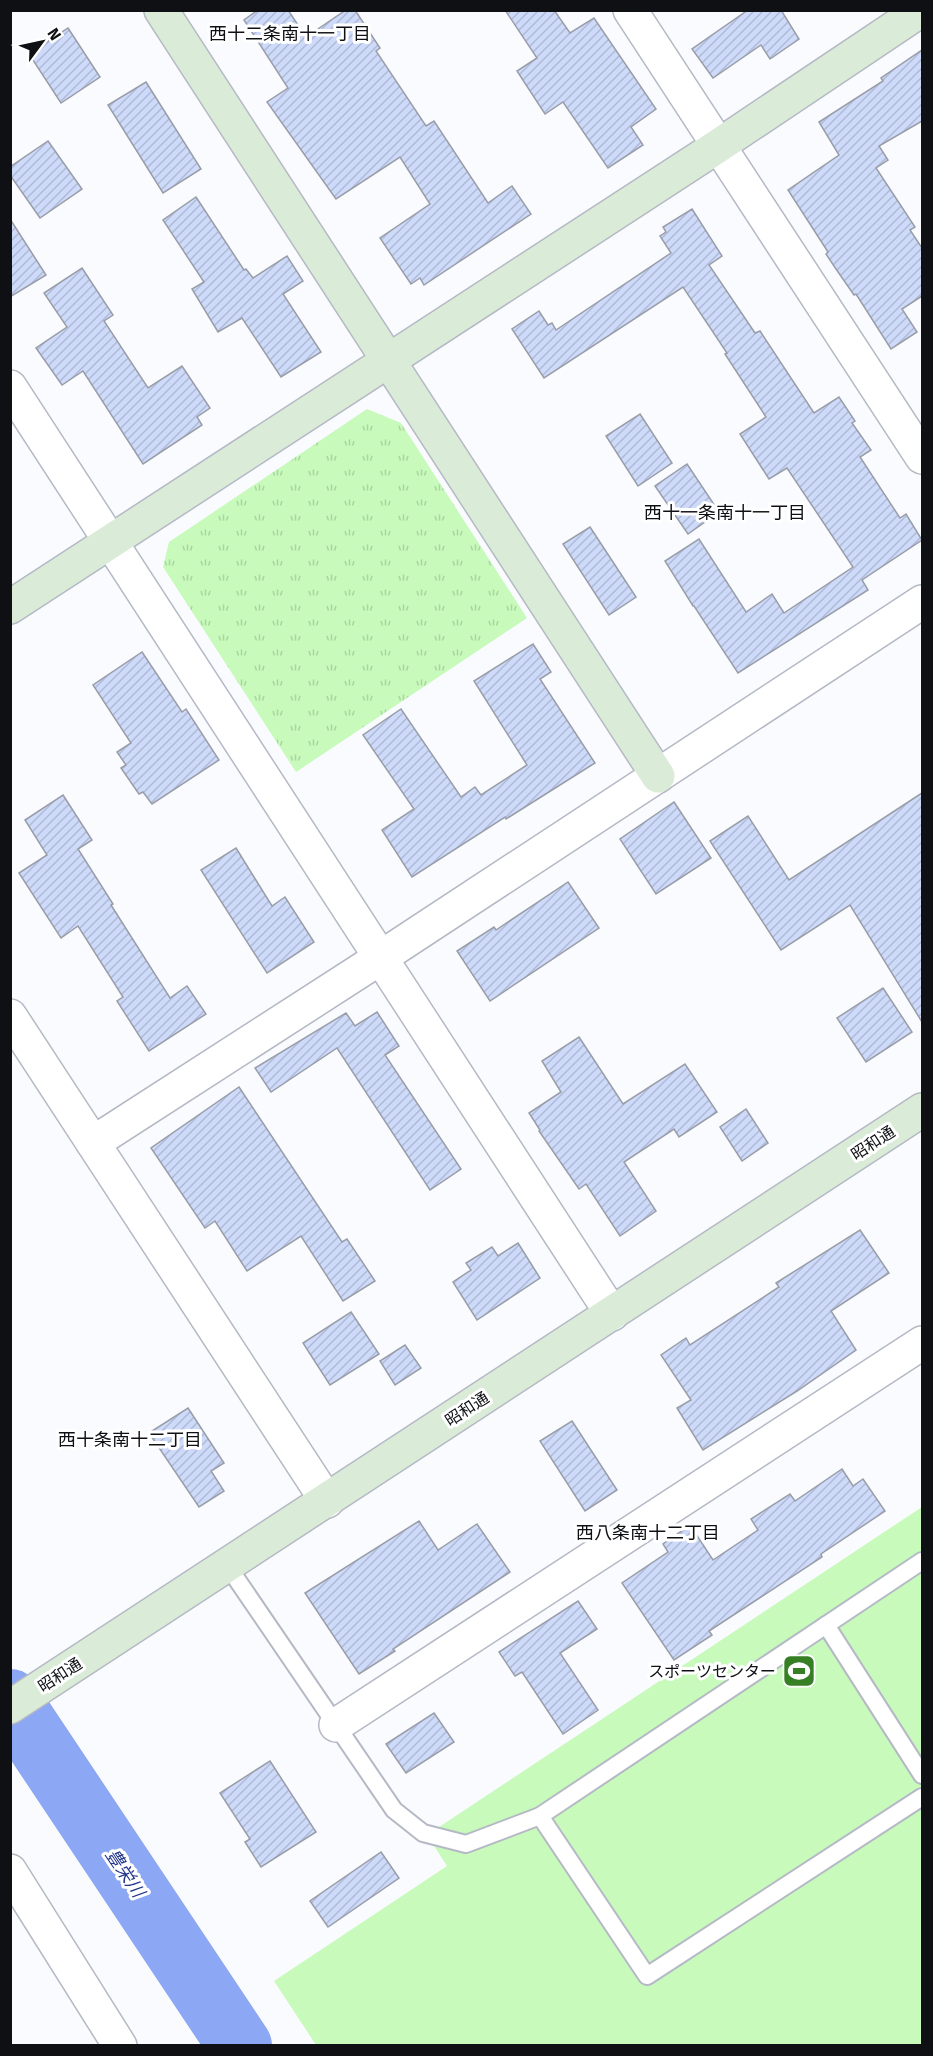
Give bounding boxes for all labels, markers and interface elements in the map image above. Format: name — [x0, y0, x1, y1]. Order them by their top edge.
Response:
north arrow — [12, 12, 72, 72]
district label: 西十二条南十一丁目 — [209, 23, 371, 45]
text: N — [43, 24, 65, 44]
district label: 西十一条南十一丁目 — [644, 502, 806, 524]
street label: 昭和通 — [848, 1122, 898, 1164]
street label: 昭和通 — [442, 1388, 492, 1430]
district label: 西十条南十二丁目 — [58, 1429, 202, 1451]
district label: 西八条南十二丁目 — [576, 1522, 720, 1544]
sports icon: スポーツセンター — [781, 1653, 817, 1689]
street label: 昭和通 — [35, 1654, 85, 1696]
place label: スポーツセンター — [648, 1662, 776, 1681]
water label: 豊栄川 — [101, 1844, 150, 1903]

